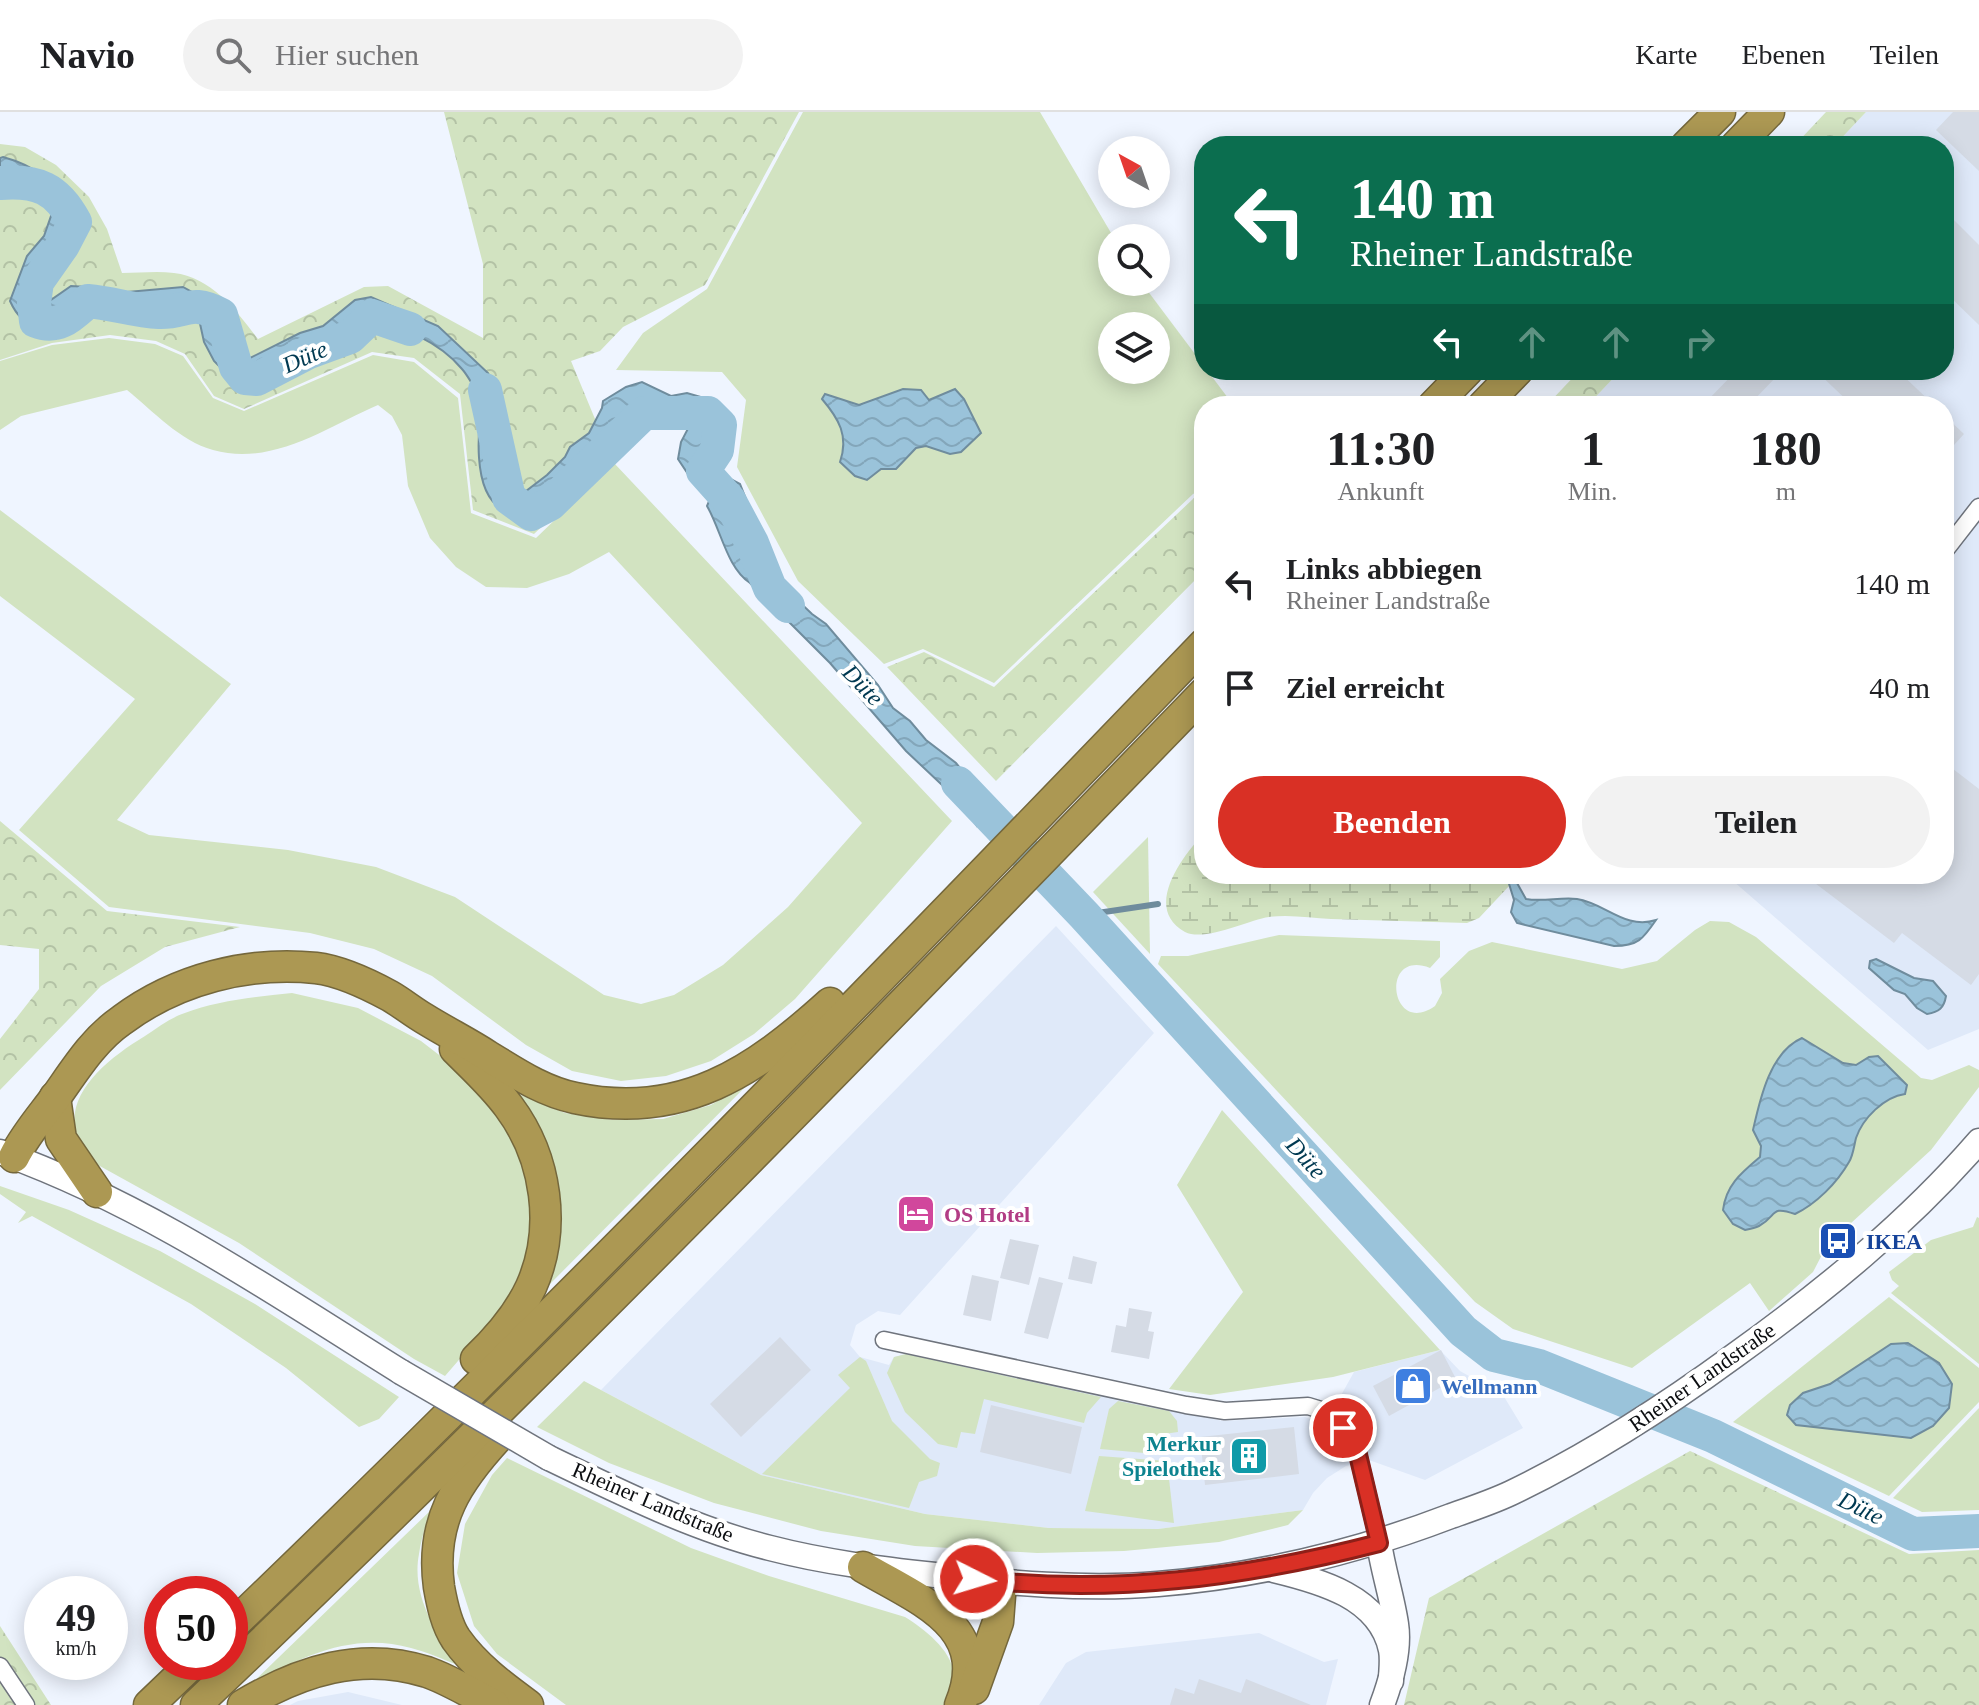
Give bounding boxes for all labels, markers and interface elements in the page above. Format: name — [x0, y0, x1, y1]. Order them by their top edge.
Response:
search box — [183, 19, 743, 91]
icon: search — [211, 33, 255, 77]
text: Navio — [40, 34, 135, 76]
text: Hier suchen — [275, 38, 419, 71]
text: Karte — [1635, 39, 1697, 70]
text: Ebenen — [1741, 39, 1825, 70]
text: Teilen — [1869, 39, 1939, 70]
north arrow — [1098, 136, 1170, 208]
map controls — [1098, 136, 1170, 384]
icon: left — [1218, 168, 1322, 272]
text: 140 m — [1350, 168, 1495, 230]
button: search — [1098, 224, 1170, 296]
text: Rheiner Landstraße — [1350, 234, 1633, 274]
button: layers — [1098, 312, 1170, 384]
icon: left — [1426, 320, 1470, 364]
icon: ahead — [1510, 320, 1554, 364]
icon: ahead — [1594, 320, 1638, 364]
icon: right — [1678, 320, 1722, 364]
water label: Düte — [277, 335, 332, 379]
text: 11:30 — [1326, 422, 1436, 475]
text: 1 — [1581, 422, 1605, 475]
text: 180 — [1750, 422, 1822, 475]
text: Ankunft — [1338, 477, 1424, 506]
text: Min. — [1568, 477, 1618, 506]
text: m — [1776, 477, 1796, 506]
text: Links abbiegen — [1286, 552, 1482, 585]
icon: left — [1218, 562, 1262, 606]
text: 140 m — [1854, 567, 1930, 600]
text: Rheiner Landstraße — [1286, 586, 1490, 615]
water label: Düte — [837, 658, 889, 711]
icon: arrive — [1218, 666, 1262, 710]
text: Ziel erreicht — [1286, 671, 1445, 704]
text: 40 m — [1869, 671, 1930, 704]
button: Beenden — [1218, 776, 1566, 868]
button: Teilen — [1582, 776, 1930, 868]
water label: Düte — [1280, 1131, 1332, 1184]
hotel icon: OS Hotel — [895, 1193, 937, 1235]
place label: OS Hotel — [944, 1202, 1030, 1227]
bus stop icon: IKEA — [1817, 1220, 1859, 1262]
place label: IKEA — [1866, 1229, 1922, 1254]
street label: Rheiner Landstraße — [1624, 1317, 1780, 1437]
shop icon: Wellmann — [1392, 1365, 1434, 1407]
place label: Wellmann — [1441, 1374, 1538, 1399]
pin — [1309, 1394, 1377, 1462]
icon: arrive — [1321, 1406, 1365, 1450]
place label: Merkur Spielothek — [1122, 1431, 1222, 1481]
building icon: Merkur Spielothek — [1228, 1435, 1270, 1477]
street label: Rheiner Landstraße — [569, 1457, 737, 1547]
water label: Düte — [1833, 1486, 1888, 1530]
position arrow — [932, 1537, 1016, 1621]
speed limit sign: 50 — [144, 1576, 248, 1680]
text: 49 — [56, 1595, 96, 1640]
text: km/h — [55, 1637, 97, 1659]

